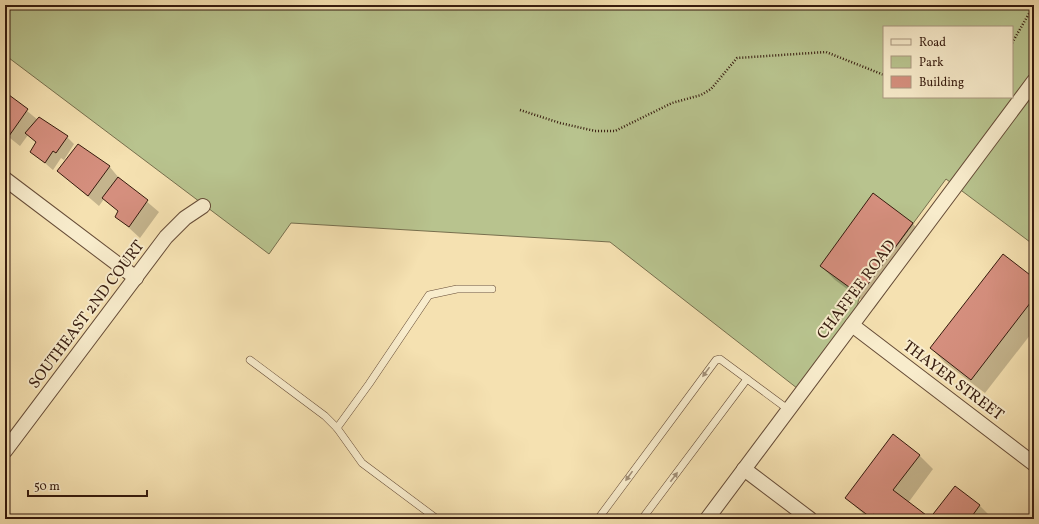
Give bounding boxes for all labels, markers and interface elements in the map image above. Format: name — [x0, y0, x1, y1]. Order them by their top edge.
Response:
legend — [883, 26, 1013, 98]
text: Road — [919, 35, 946, 51]
text: Park — [919, 55, 944, 71]
text: Building — [919, 75, 964, 91]
street label: CHAFFEE ROAD — [812, 235, 902, 344]
street label: SOUTHEAST 2ND COURT — [24, 236, 150, 394]
street label: THAYER STREET — [898, 336, 1008, 426]
one-way arrow — [702, 366, 710, 377]
one-way arrow — [625, 471, 633, 482]
one-way arrow — [670, 471, 678, 482]
scale bar — [28, 472, 147, 498]
text: 50 m — [34, 479, 60, 495]

